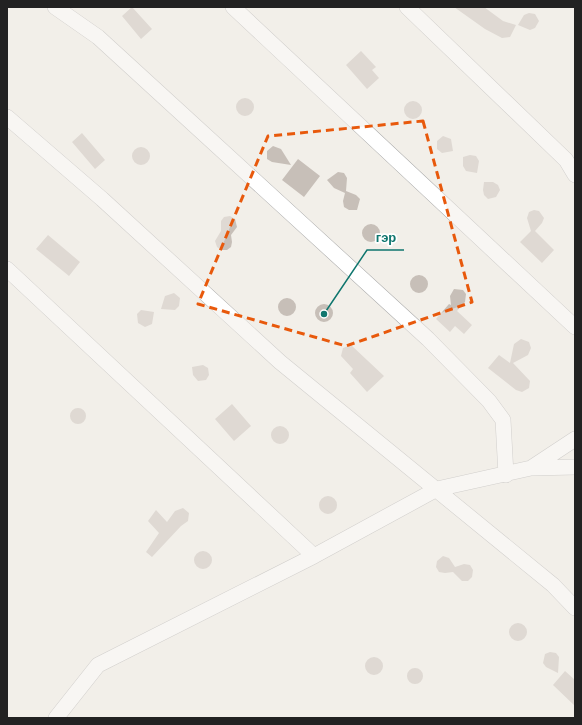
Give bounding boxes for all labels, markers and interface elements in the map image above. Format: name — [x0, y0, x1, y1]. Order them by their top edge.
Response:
callout: гэр — [367, 225, 404, 250]
text: гэр — [376, 230, 396, 245]

